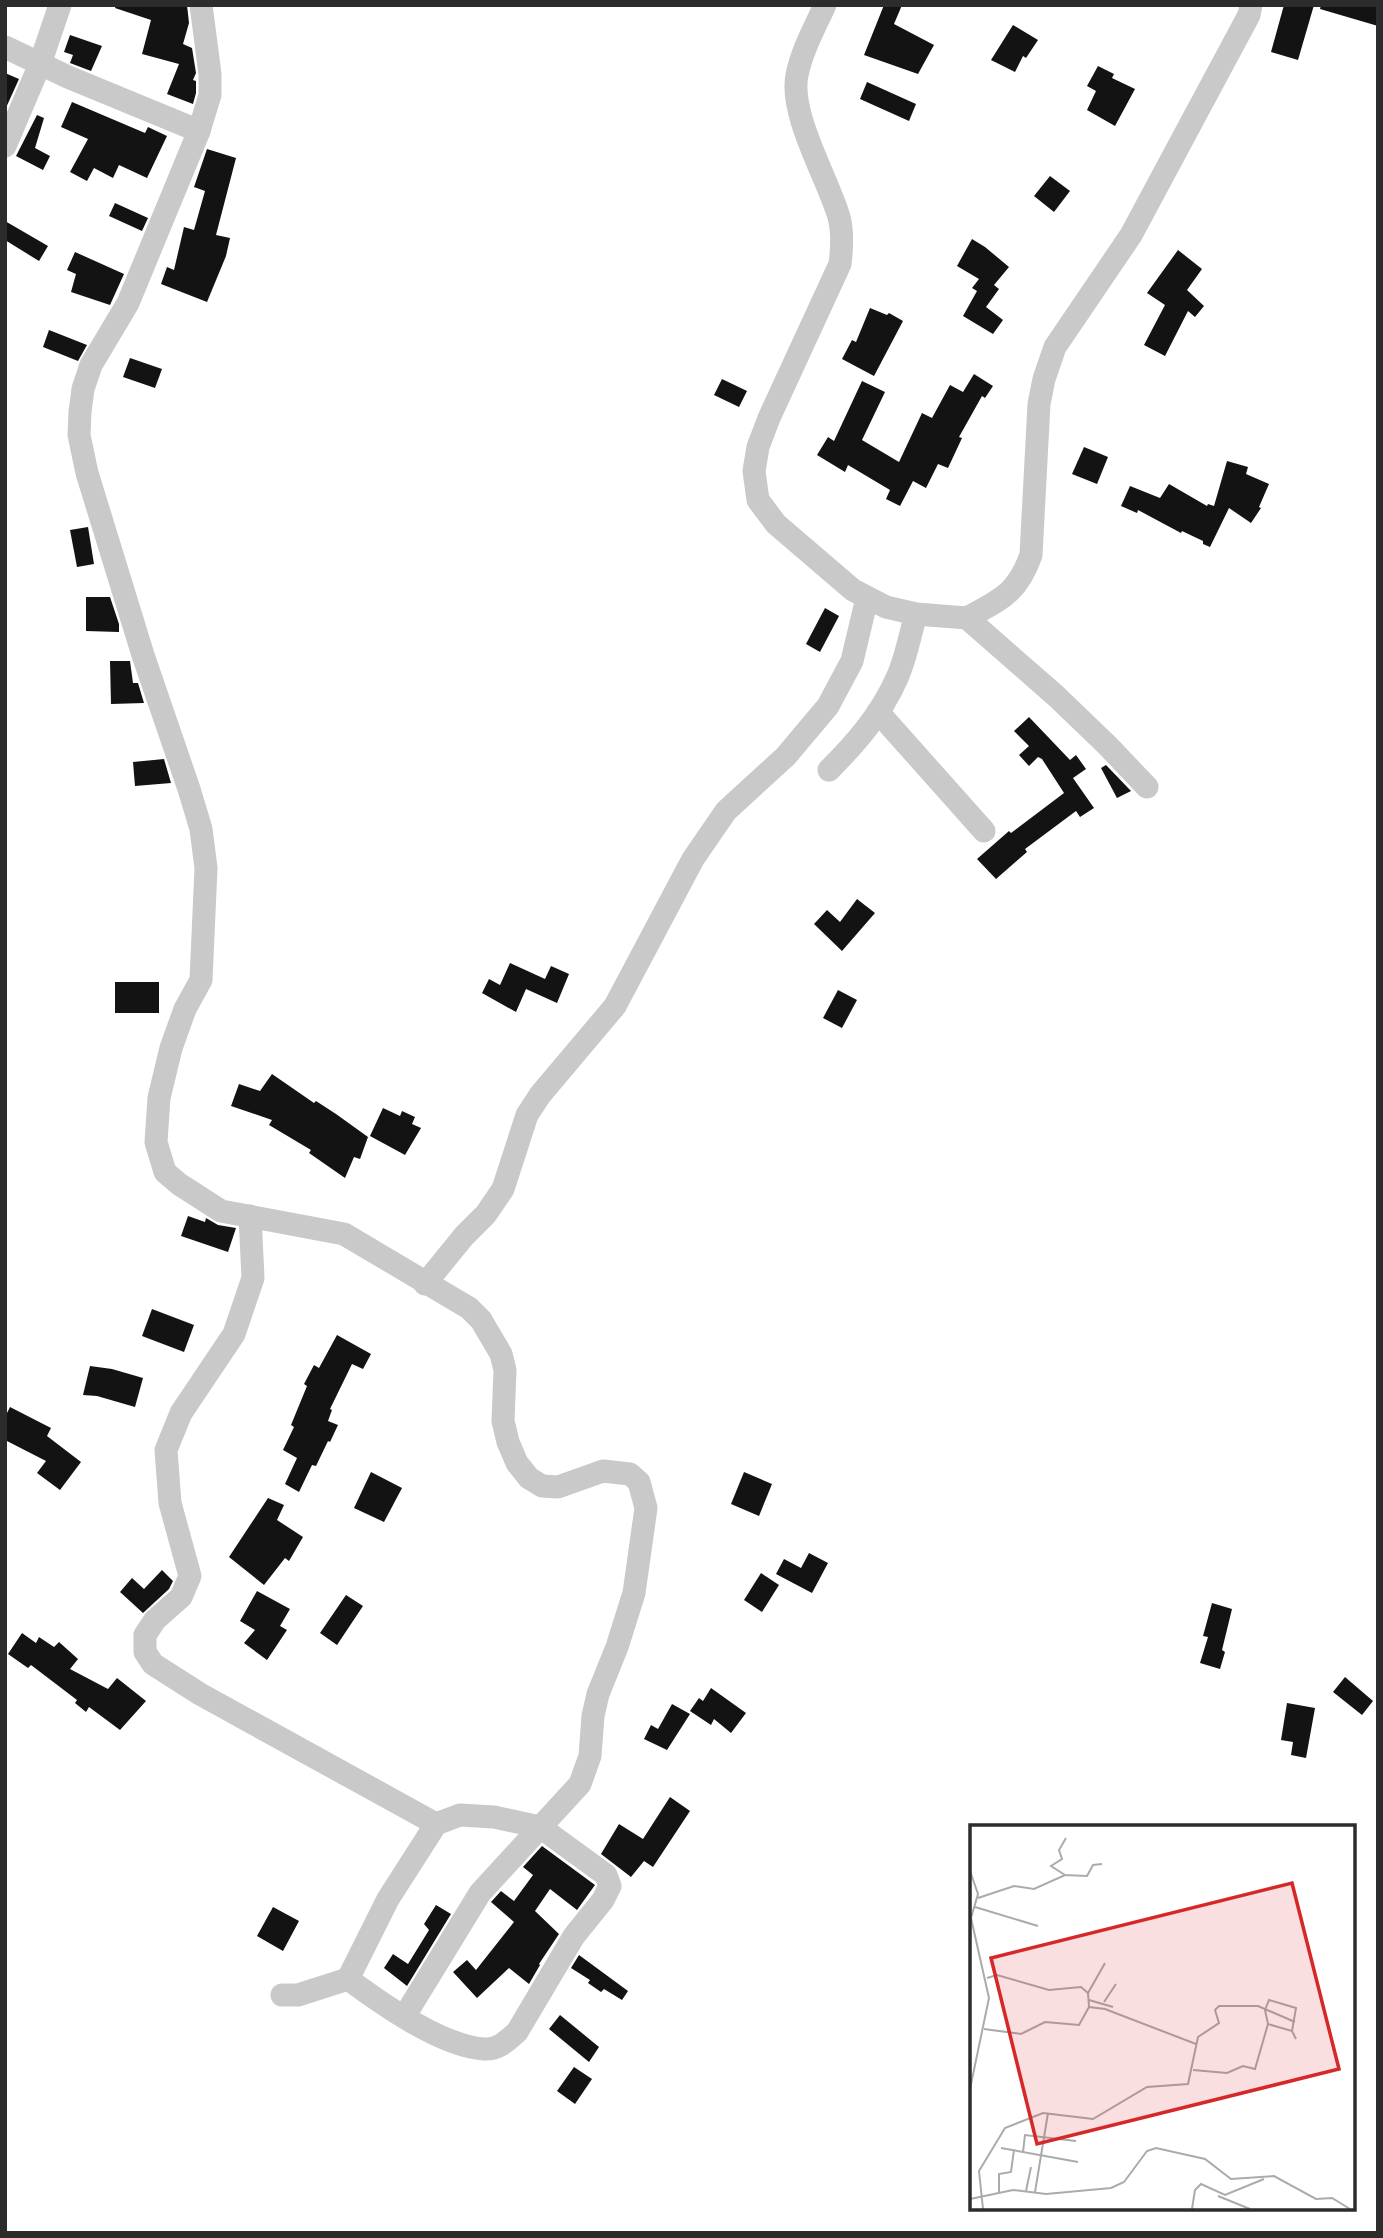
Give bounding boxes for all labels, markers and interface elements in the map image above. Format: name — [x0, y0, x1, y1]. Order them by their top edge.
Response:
inset map — [970, 1825, 1355, 2210]

